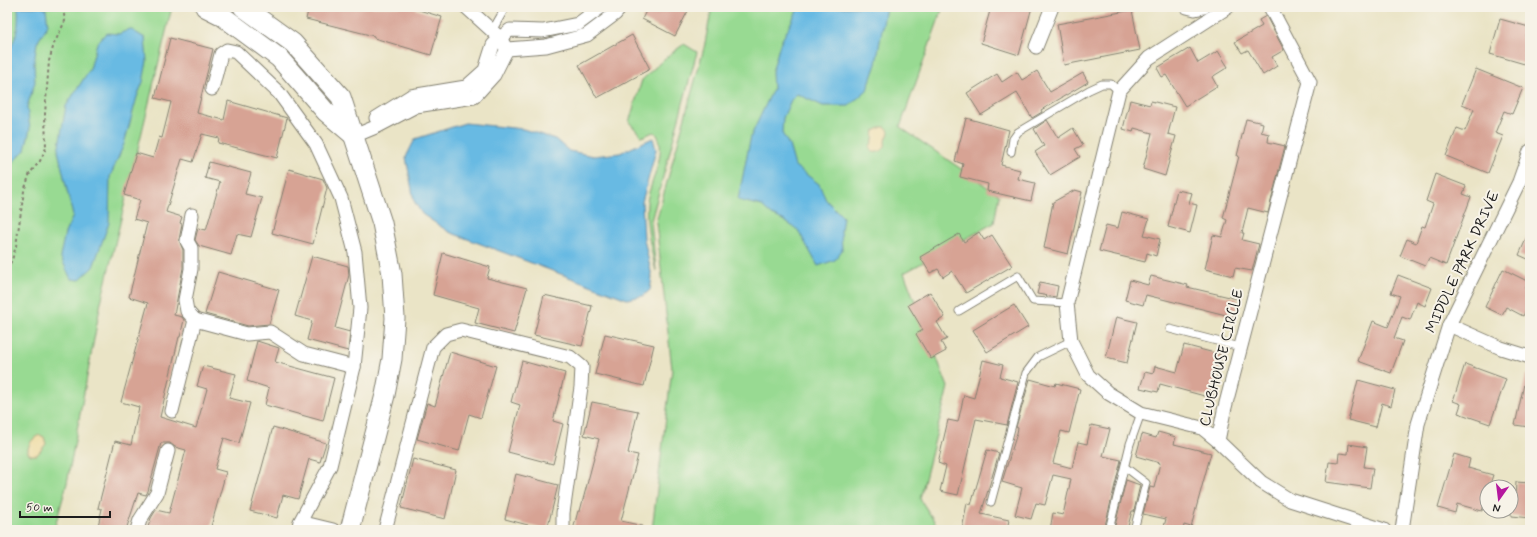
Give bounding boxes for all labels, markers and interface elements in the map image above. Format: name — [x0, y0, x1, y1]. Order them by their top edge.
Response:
street label: MIDDLE PARK DRIVE — [1421, 187, 1505, 336]
street label: CLUBHOUSE CIRCLE — [1195, 287, 1249, 429]
north arrow — [1479, 479, 1519, 519]
scale bar — [20, 493, 110, 519]
text: 50 m — [26, 500, 53, 516]
text: N — [1492, 500, 1502, 515]

